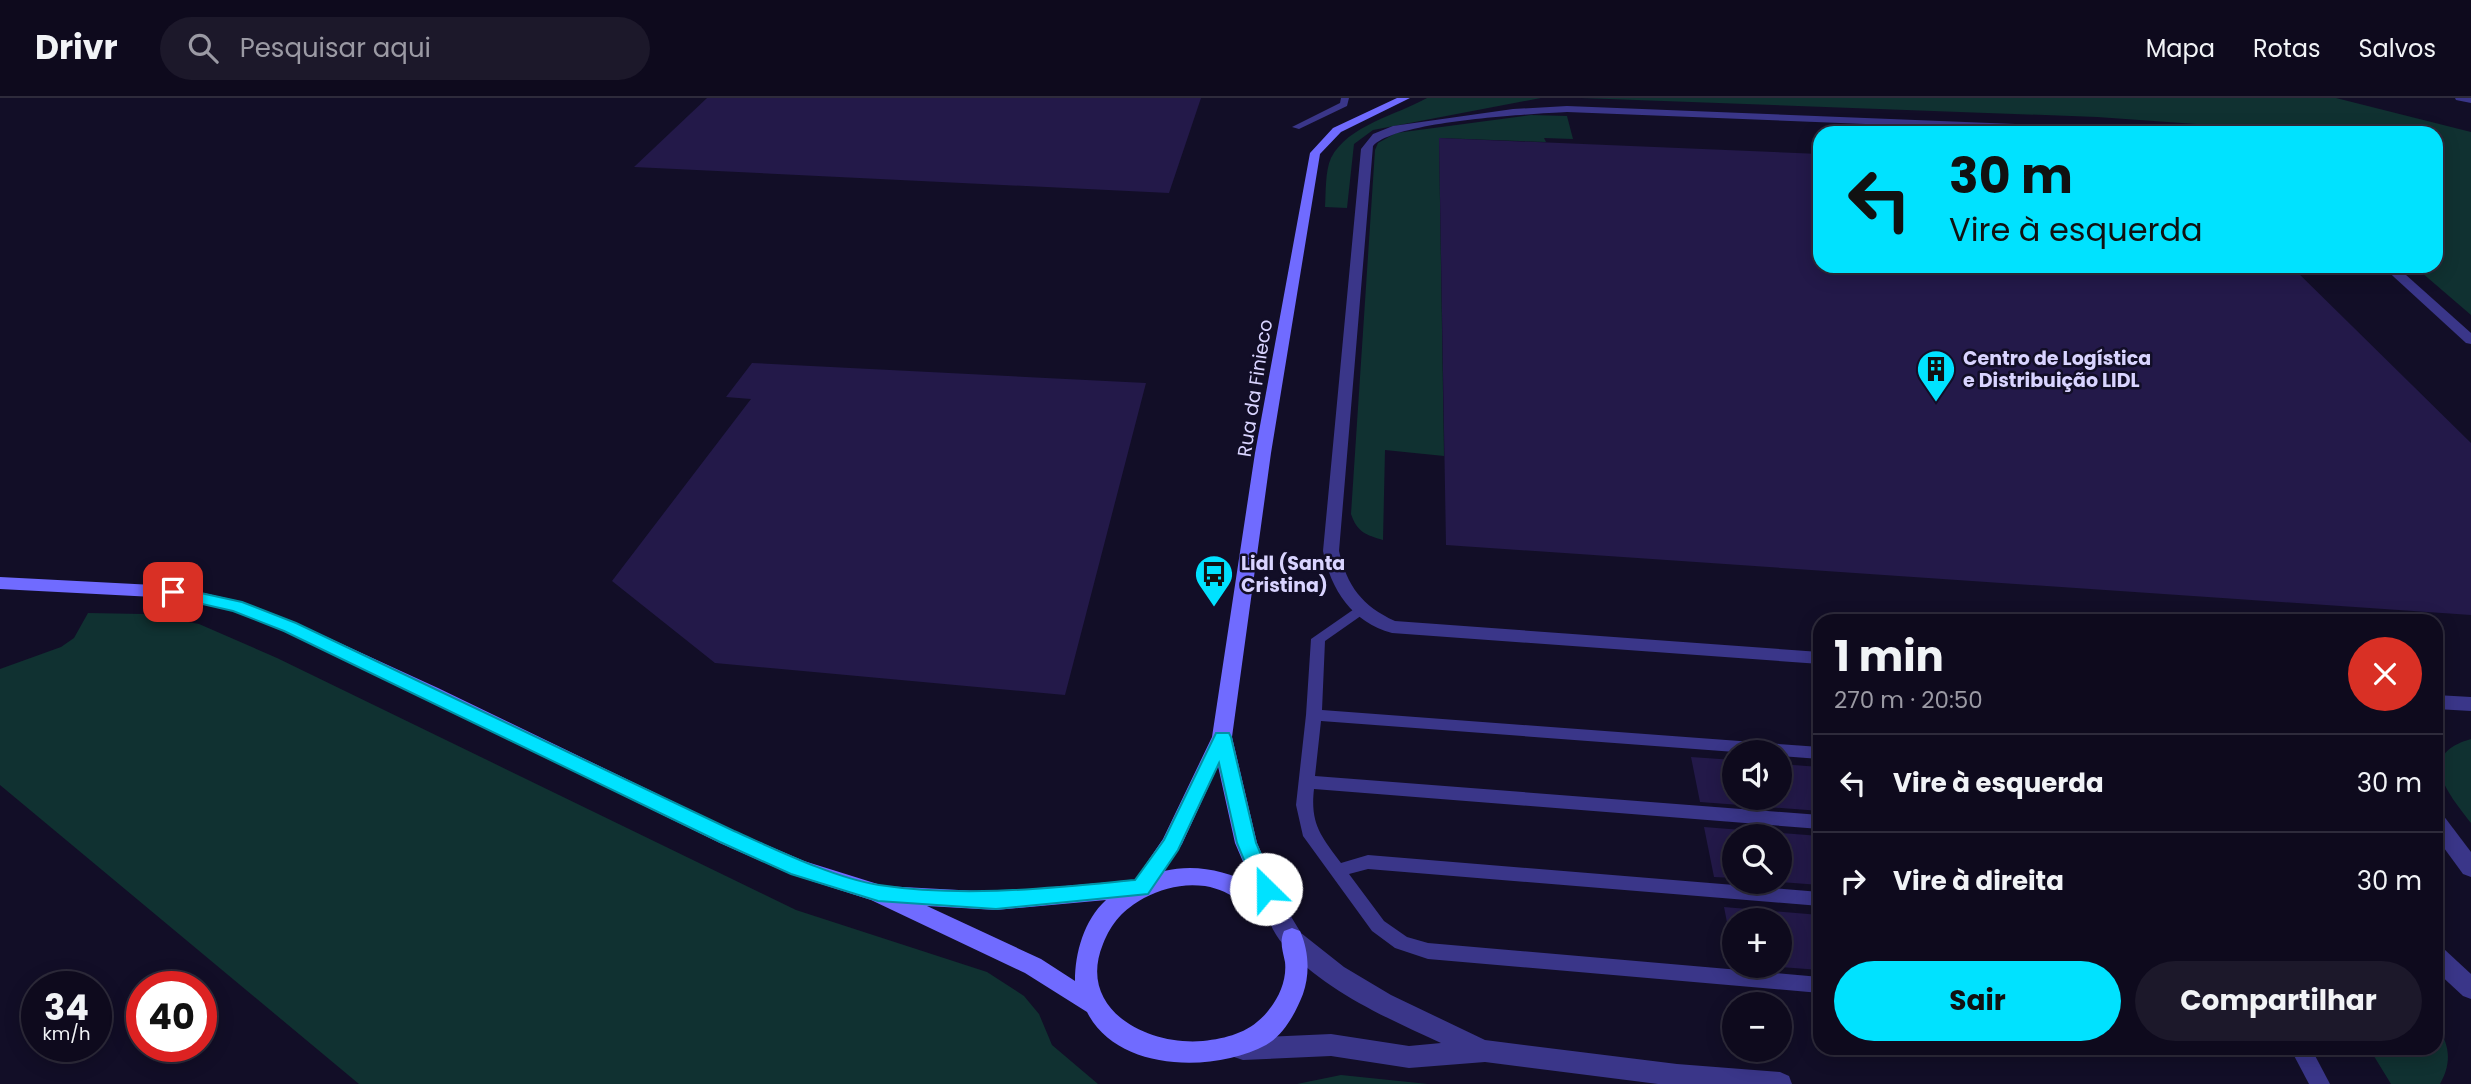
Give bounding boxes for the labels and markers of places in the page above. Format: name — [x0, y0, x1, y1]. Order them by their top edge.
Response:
place label: Centro de Logística e Distribuição LIDL — [1963, 345, 2151, 394]
building icon: Centro de Logística e Distribuição LIDL — [1915, 348, 1957, 403]
place label: Lidl (Santa Cristina) — [1241, 550, 1345, 599]
bus stop icon: Lidl (Santa Cristina) — [1193, 553, 1235, 608]
pin — [143, 562, 203, 622]

